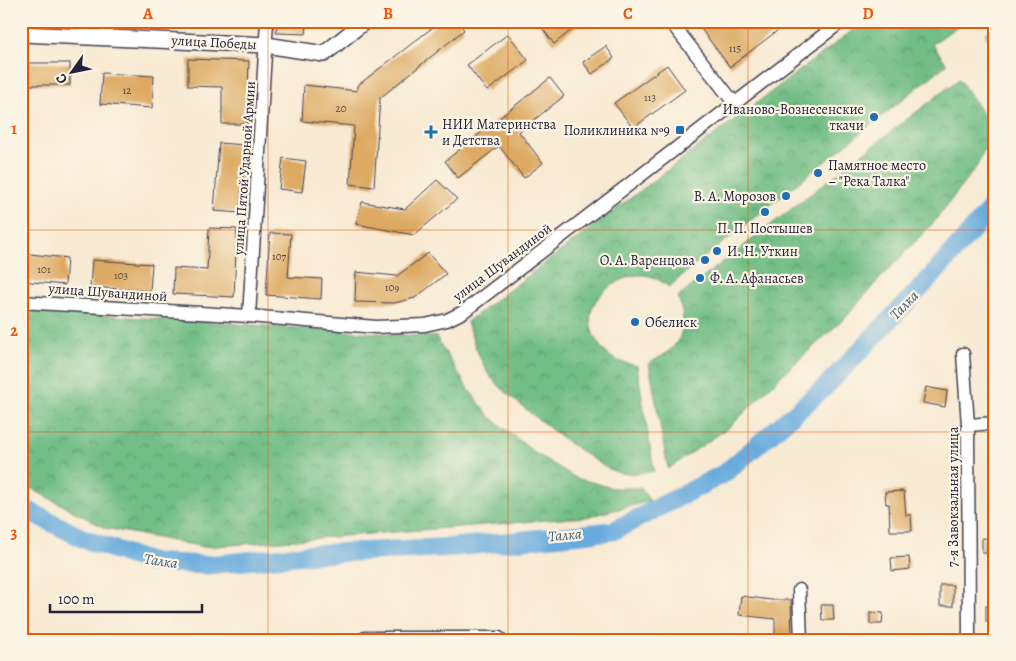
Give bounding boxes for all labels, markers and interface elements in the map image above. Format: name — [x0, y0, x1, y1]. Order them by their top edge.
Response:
text: A — [142, 3, 154, 25]
text: B — [383, 3, 393, 25]
text: C — [623, 3, 633, 25]
text: D — [862, 3, 874, 25]
street label: улица Победы — [170, 31, 257, 54]
house number: 115 — [729, 41, 741, 56]
north arrow — [48, 48, 98, 98]
text: С — [51, 70, 72, 88]
street label: улица Пятой Ударной Армии — [229, 80, 260, 257]
house number: 12 — [123, 83, 132, 98]
house number: 113 — [644, 90, 656, 105]
place label: Иваново-Вознесенские ткачи — [722, 100, 864, 135]
house number: 20 — [335, 101, 347, 116]
marker: Иваново-Вознесенские ткачи — [868, 111, 880, 123]
place label: НИИ Материнства и Детства — [442, 115, 557, 150]
text: 1 — [11, 118, 17, 140]
place label: Поликлиника №9 — [563, 121, 670, 140]
marker: Поликлиника №9 — [674, 124, 686, 136]
marker: НИИ Материнства и Детства — [424, 125, 438, 139]
place label: Памятное место – "Река Талка" — [828, 156, 926, 191]
marker: Памятное место – "Река Талка" — [812, 167, 824, 179]
place label: В. А. Морозов — [694, 187, 776, 206]
marker: В. А. Морозов — [780, 190, 792, 202]
marker: П. П. Постышев — [759, 206, 771, 218]
street label: улица Шувандиной — [448, 219, 556, 306]
place label: П. П. Постышев — [717, 219, 813, 238]
place label: И. Н. Уткин — [727, 242, 798, 261]
marker: И. Н. Уткин — [711, 245, 723, 257]
house number: 107 — [272, 249, 286, 264]
place label: О. А. Варенцова — [600, 251, 696, 270]
marker: О. А. Варенцова — [699, 254, 711, 266]
house number: 101 — [37, 262, 51, 277]
house number: 103 — [114, 268, 128, 283]
place label: Ф. А. Афанасьев — [710, 269, 804, 288]
marker: Ф. А. Афанасьев — [694, 272, 706, 284]
street label: улица Шувандиной — [47, 279, 168, 306]
house number: 109 — [385, 280, 399, 295]
water label: Талка — [885, 286, 923, 324]
place label: Обелиск — [645, 313, 697, 332]
marker: Обелиск — [629, 316, 641, 328]
text: 2 — [10, 320, 18, 342]
street label: 7-я Завокзальная улица — [944, 426, 963, 567]
text: 3 — [11, 522, 18, 544]
water label: Талка — [547, 524, 583, 546]
water label: Талка — [143, 549, 179, 573]
scale bar — [50, 581, 202, 613]
text: 100 m — [58, 589, 95, 609]

